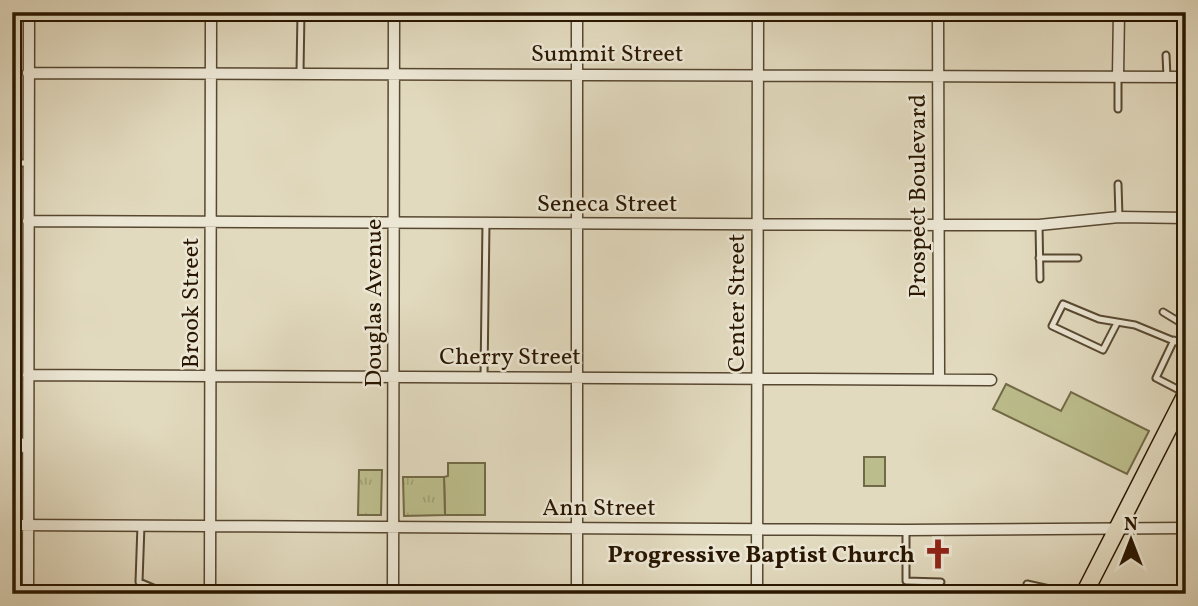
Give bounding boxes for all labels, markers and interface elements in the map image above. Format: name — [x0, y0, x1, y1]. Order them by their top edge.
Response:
street label: Summit Street — [531, 38, 683, 72]
street label: Prospect Boulevard — [902, 94, 936, 298]
street label: Seneca Street — [537, 188, 677, 222]
street label: Douglas Avenue — [358, 219, 392, 387]
street label: Center Street — [721, 234, 755, 372]
street label: Brook Street — [175, 237, 209, 369]
street label: Cherry Street — [439, 341, 581, 375]
street label: Ann Street — [542, 492, 656, 526]
north arrow — [1096, 504, 1166, 574]
text: N — [1124, 512, 1138, 538]
church icon: Progressive Baptist Church — [921, 537, 955, 571]
place label: Progressive Baptist Church — [607, 539, 915, 573]

